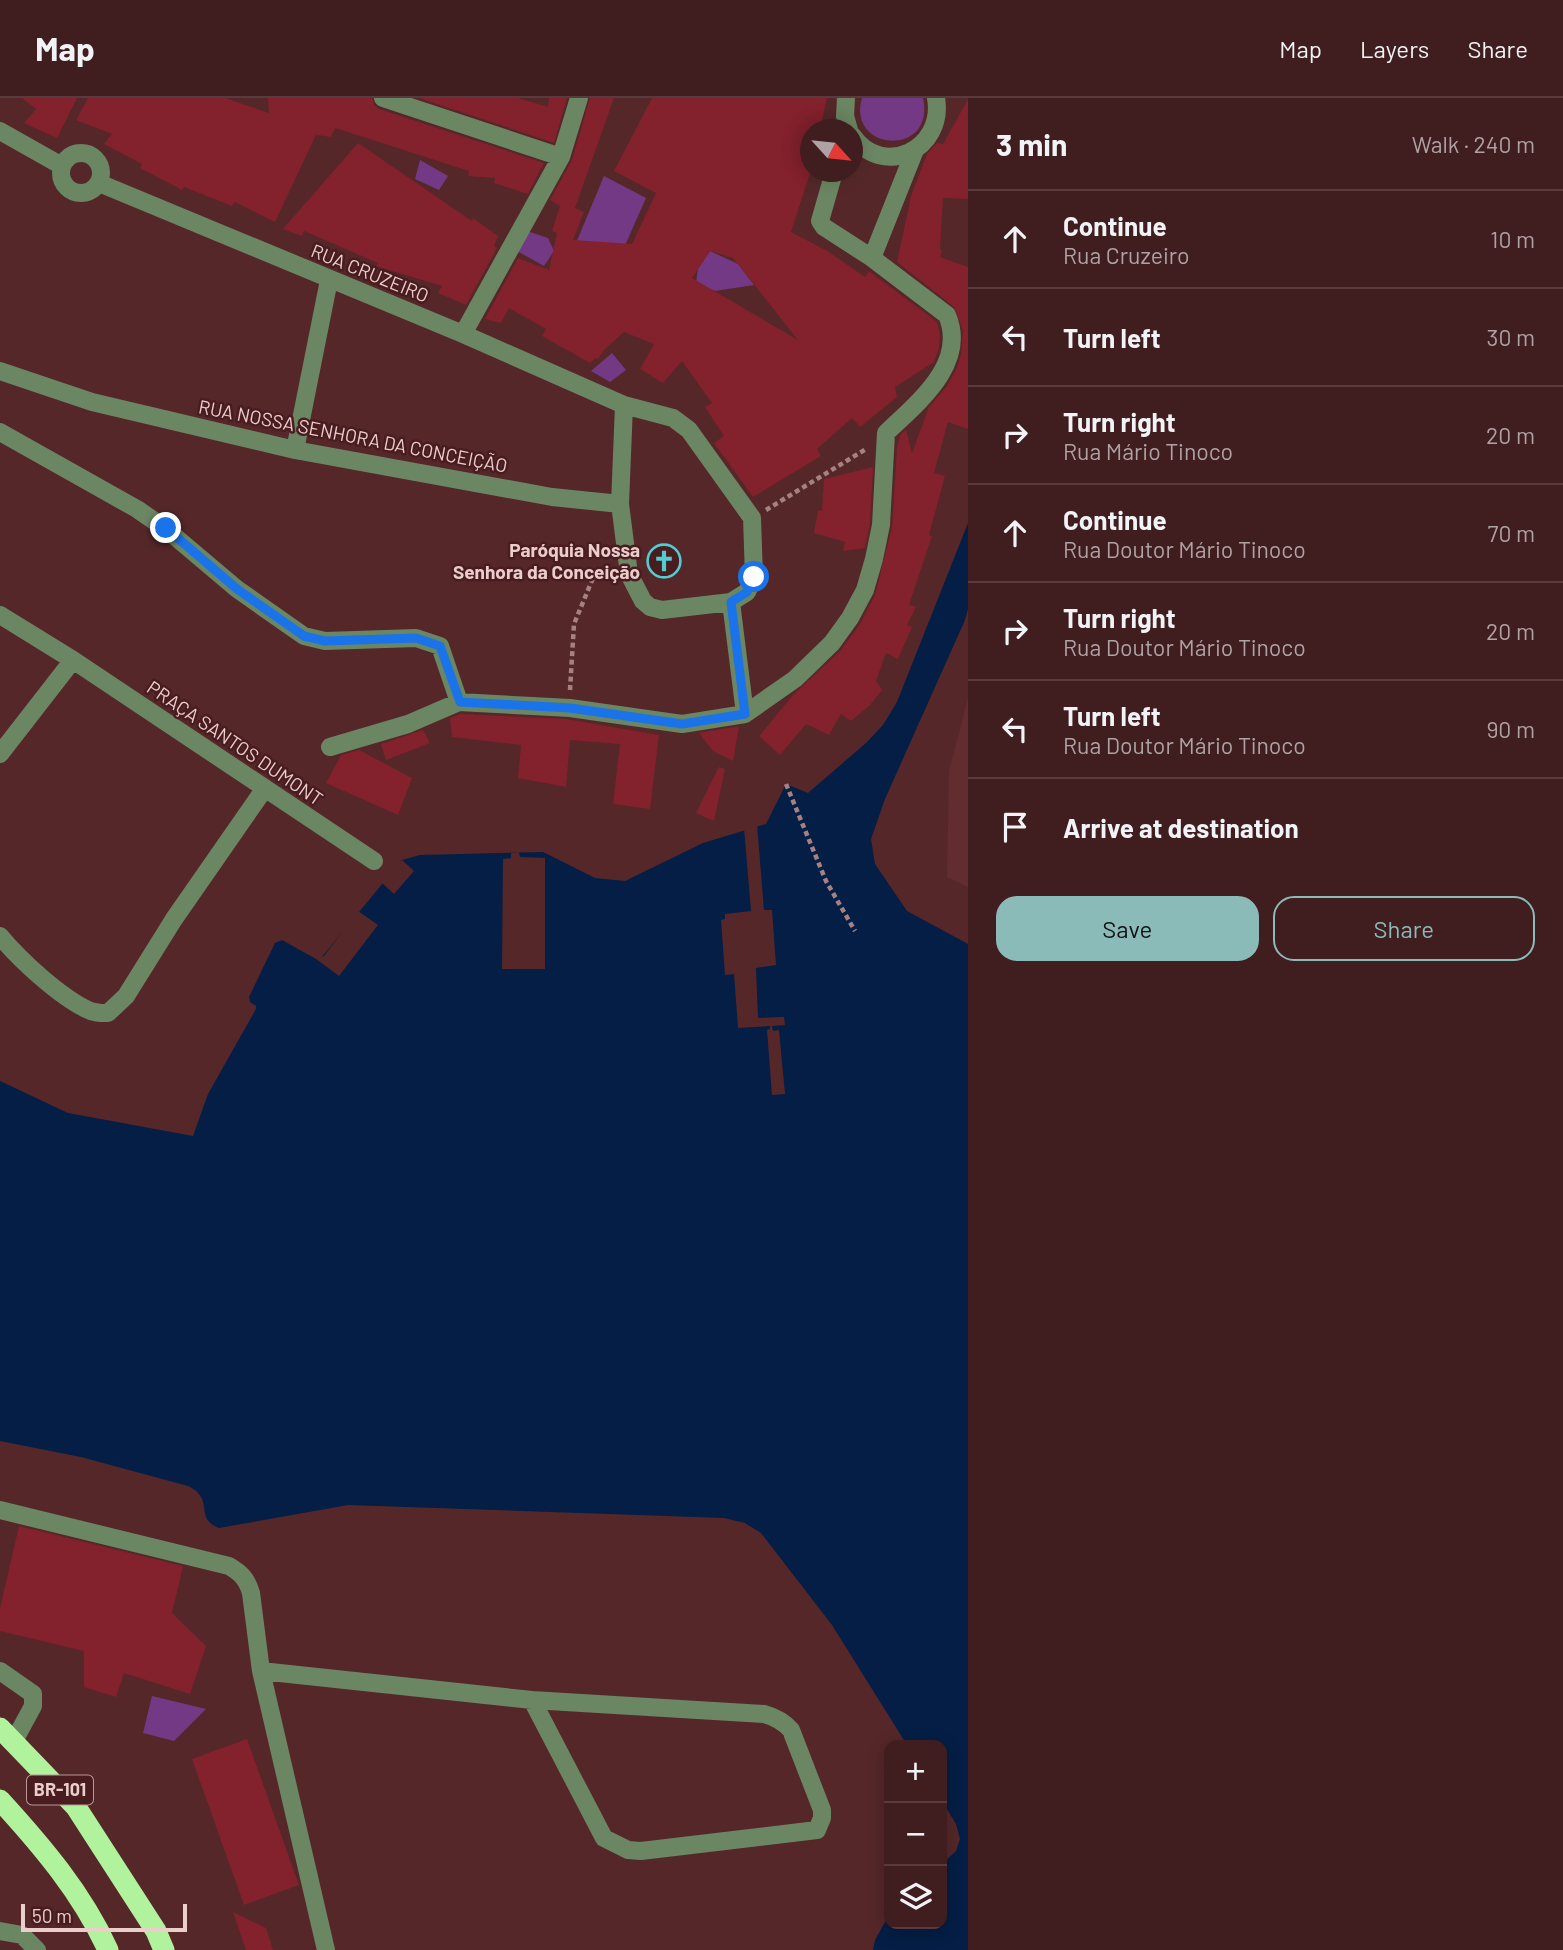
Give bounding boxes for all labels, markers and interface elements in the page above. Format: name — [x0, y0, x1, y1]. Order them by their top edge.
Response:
text: Map — [35, 28, 95, 68]
text: Map — [1279, 34, 1322, 63]
text: Layers — [1360, 34, 1429, 63]
text: Share — [1467, 34, 1528, 63]
north arrow — [800, 119, 863, 182]
text: 3 min — [996, 126, 1067, 162]
text: Walk · 240 m — [1412, 130, 1535, 158]
text: Continue — [1063, 210, 1167, 241]
icon: ahead — [996, 220, 1034, 258]
text: 10 m — [1490, 225, 1535, 253]
street label: RUA CRUZEIRO — [308, 238, 432, 307]
text: Rua Cruzeiro — [1063, 241, 1190, 269]
icon: left — [996, 318, 1034, 356]
text: Turn left — [1063, 322, 1161, 353]
text: 30 m — [1487, 323, 1535, 351]
street label: RUA NOSSA SENHORA DA CONCEIÇÃO — [197, 394, 509, 477]
text: Turn right — [1063, 406, 1176, 437]
icon: right — [996, 416, 1034, 454]
text: 20 m — [1486, 421, 1535, 449]
text: Rua Mário Tinoco — [1063, 437, 1233, 465]
text: Continue — [1063, 504, 1167, 535]
route end — [150, 512, 181, 543]
icon: ahead — [996, 514, 1034, 552]
text: 70 m — [1488, 519, 1535, 547]
text: Rua Doutor Mário Tinoco — [1063, 535, 1306, 563]
place label: Paróquia Nossa Senhora da Conceição — [453, 538, 640, 583]
church icon: Paróquia Nossa Senhora da Conceição — [645, 542, 683, 580]
route start — [738, 561, 769, 592]
text: Turn right — [1063, 602, 1176, 633]
icon: right — [996, 612, 1034, 650]
text: 20 m — [1486, 617, 1535, 645]
text: Rua Doutor Mário Tinoco — [1063, 633, 1306, 661]
street label: PRAÇA SANTOS DUMONT — [143, 675, 327, 810]
text: Turn left — [1063, 700, 1161, 731]
icon: left — [996, 710, 1034, 748]
text: 90 m — [1486, 715, 1535, 743]
text: Rua Doutor Mário Tinoco — [1063, 731, 1306, 759]
icon: arrive — [996, 808, 1034, 846]
text: Arrive at destination — [1063, 812, 1299, 843]
button: Save — [996, 896, 1259, 961]
button: Share — [1273, 896, 1535, 961]
map controls — [884, 1740, 947, 1929]
button: + — [884, 1740, 947, 1803]
road number: BR-101 — [27, 1776, 93, 1805]
button: − — [884, 1803, 947, 1866]
button: layers — [884, 1866, 947, 1929]
scale bar — [21, 1901, 187, 1933]
text: 50 m — [32, 1904, 72, 1927]

